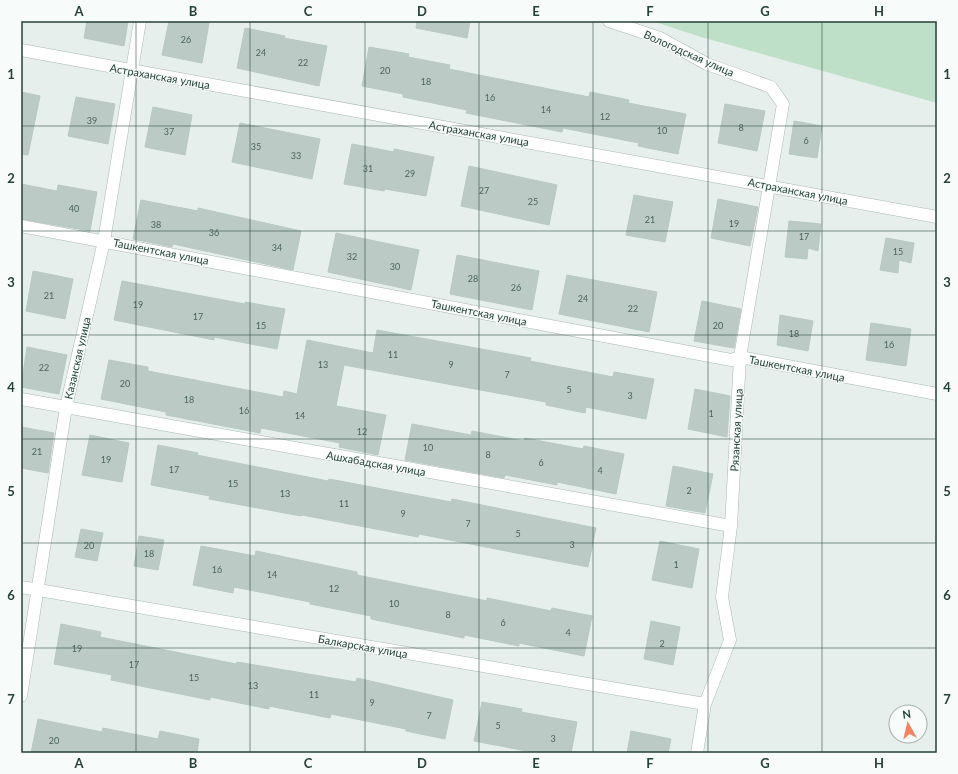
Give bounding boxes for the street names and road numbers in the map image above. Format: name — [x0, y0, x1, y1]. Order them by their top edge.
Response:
street label: Вологодская улица — [642, 27, 736, 79]
street label: Астраханская улица — [109, 61, 211, 91]
street label: Астраханская улица — [428, 118, 530, 148]
street label: Астраханская улица — [747, 175, 849, 207]
street label: Ташкентская улица — [112, 235, 210, 267]
street label: Ташкентская улица — [430, 296, 528, 328]
street label: Казанская улица — [61, 316, 93, 400]
street label: Ташкентская улица — [748, 352, 846, 384]
street label: Рязанская улица — [727, 388, 745, 472]
street label: Ашхабадская улица — [325, 448, 427, 478]
street label: Балкарская улица — [317, 632, 409, 660]

